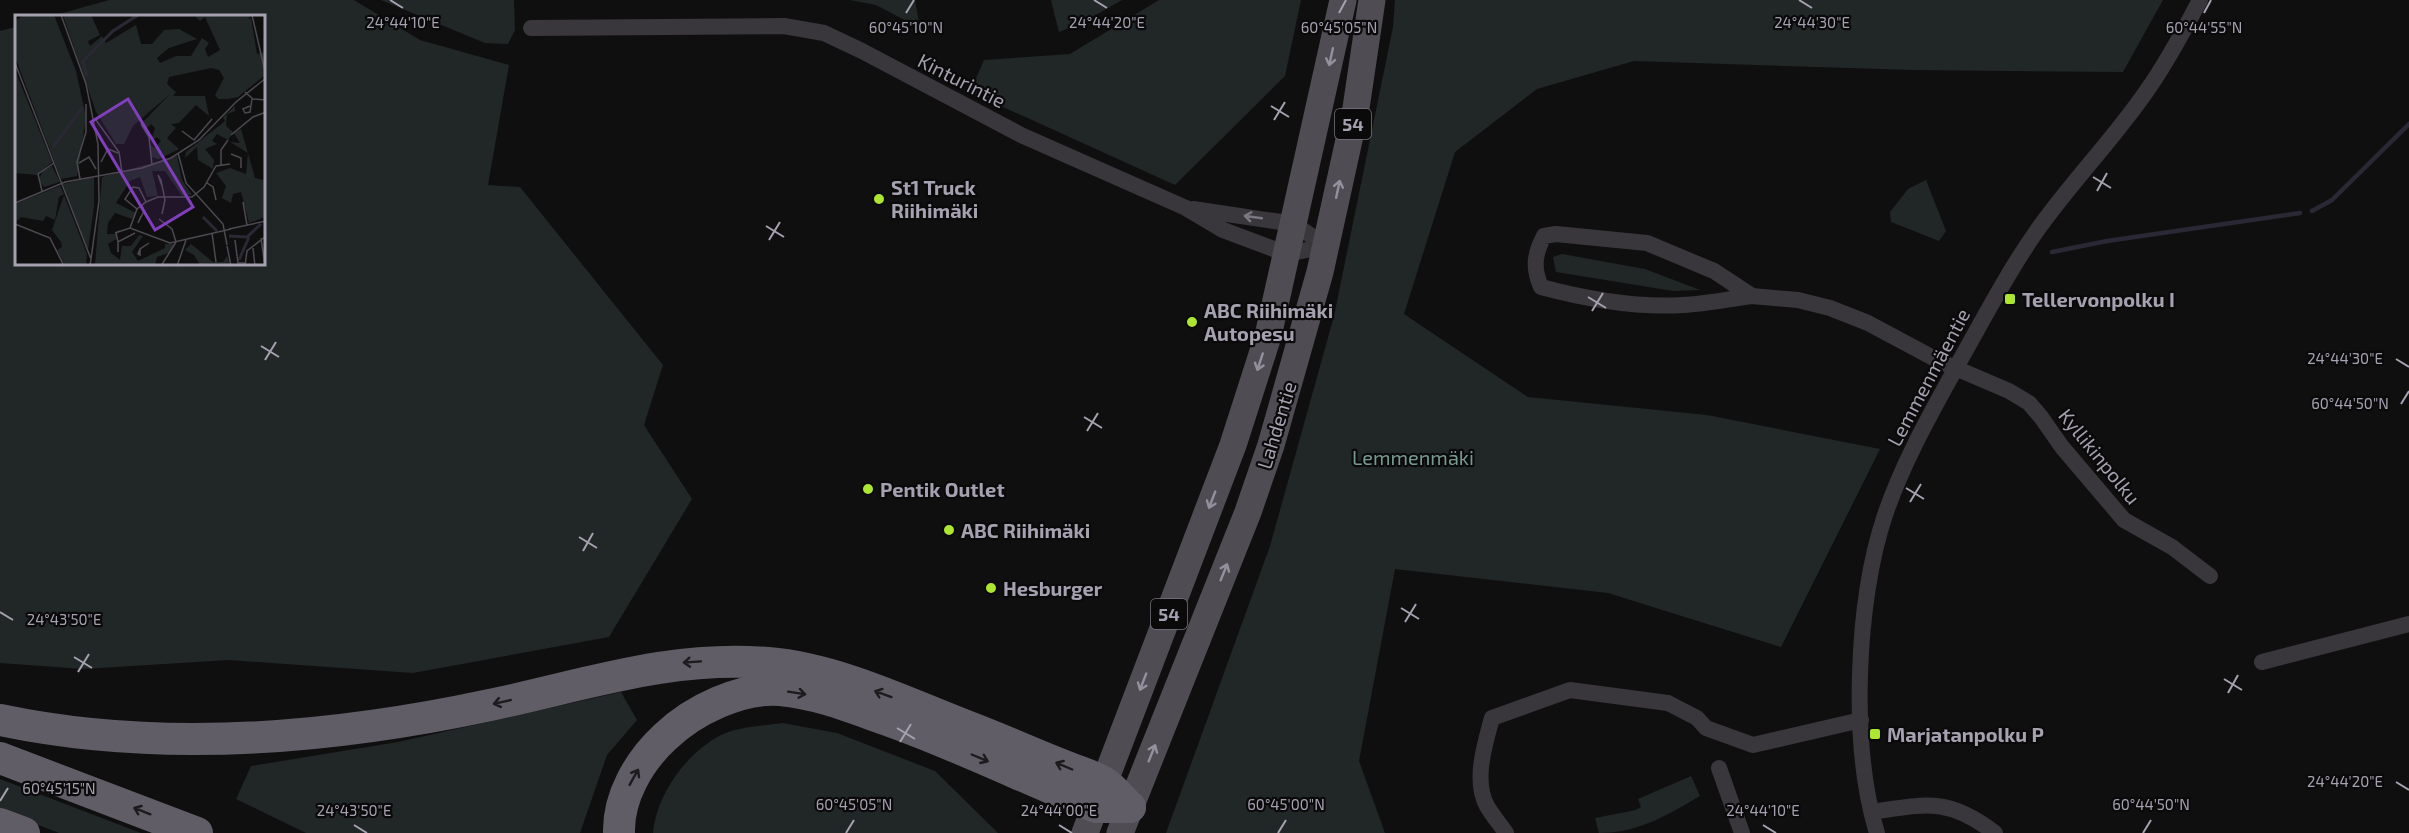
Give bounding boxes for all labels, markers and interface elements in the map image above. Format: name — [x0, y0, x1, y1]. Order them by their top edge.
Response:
text: 24°44'10"E — [366, 13, 440, 31]
text: 24°44'20"E — [1069, 13, 1145, 31]
text: 24°44'30"E — [1774, 13, 1850, 31]
inset map — [15, 15, 266, 266]
text: 60°45'10"N — [869, 18, 943, 36]
text: 60°45'05"N — [1301, 18, 1377, 36]
text: 60°44'55"N — [2166, 18, 2242, 36]
one-way arrow — [1324, 47, 1336, 66]
street label: Kinturintie — [914, 48, 1010, 112]
road number: 54 — [1335, 109, 1371, 139]
place label: St1 Truck Riihimäki — [891, 175, 978, 222]
one-way arrow — [1333, 179, 1344, 199]
marker: St1 Truck Riihimäki — [872, 192, 886, 206]
one-way arrow — [1244, 211, 1264, 222]
place label: Tellervonpolku I — [2022, 287, 2175, 311]
marker: Tellervonpolku I — [2003, 292, 2017, 306]
place label: ABC Riihimäki Autopesu — [1204, 298, 1333, 345]
street label: Lemmenmäentie — [1882, 304, 1974, 450]
marker: ABC Riihimäki Autopesu — [1185, 315, 1199, 329]
text: 24°44'30"E — [2307, 349, 2383, 367]
one-way arrow — [1253, 352, 1264, 371]
street label: Lahdentie — [1251, 378, 1301, 472]
text: 60°44'50"N — [2311, 394, 2389, 412]
street label: Kyllikinpolku — [2054, 403, 2146, 509]
park label: Lemmenmäki — [1352, 445, 1474, 469]
place label: Pentik Outlet — [880, 477, 1005, 501]
marker: Pentik Outlet — [861, 482, 875, 496]
one-way arrow — [1206, 490, 1217, 509]
place label: ABC Riihimäki — [961, 518, 1090, 542]
marker: ABC Riihimäki — [942, 523, 956, 537]
one-way arrow — [1219, 563, 1230, 581]
place label: Hesburger — [1003, 576, 1103, 600]
marker: Hesburger — [984, 581, 998, 595]
road number: 54 — [1151, 599, 1187, 629]
text: 24°43'50"E — [27, 610, 101, 628]
one-way arrow — [683, 657, 703, 668]
one-way arrow — [1137, 672, 1148, 691]
one-way arrow — [786, 688, 806, 699]
one-way arrow — [874, 688, 893, 699]
one-way arrow — [493, 697, 512, 709]
place label: Marjatanpolku P — [1887, 722, 2044, 746]
marker: Marjatanpolku P — [1868, 727, 1882, 741]
one-way arrow — [1147, 744, 1158, 763]
one-way arrow — [970, 753, 989, 764]
one-way arrow — [1055, 760, 1074, 771]
one-way arrow — [628, 769, 640, 786]
text: 24°44'20"E — [2307, 772, 2383, 790]
text: 60°45'15"N — [22, 779, 96, 797]
text: 60°45'05"N — [816, 795, 892, 813]
text: 60°45'00"N — [1247, 795, 1325, 813]
text: 60°44'50"N — [2112, 795, 2190, 813]
text: 24°43'50"E — [317, 801, 391, 819]
text: 24°44'00"E — [1021, 801, 1097, 819]
text: 24°44'10"E — [1726, 801, 1800, 819]
one-way arrow — [134, 805, 152, 816]

